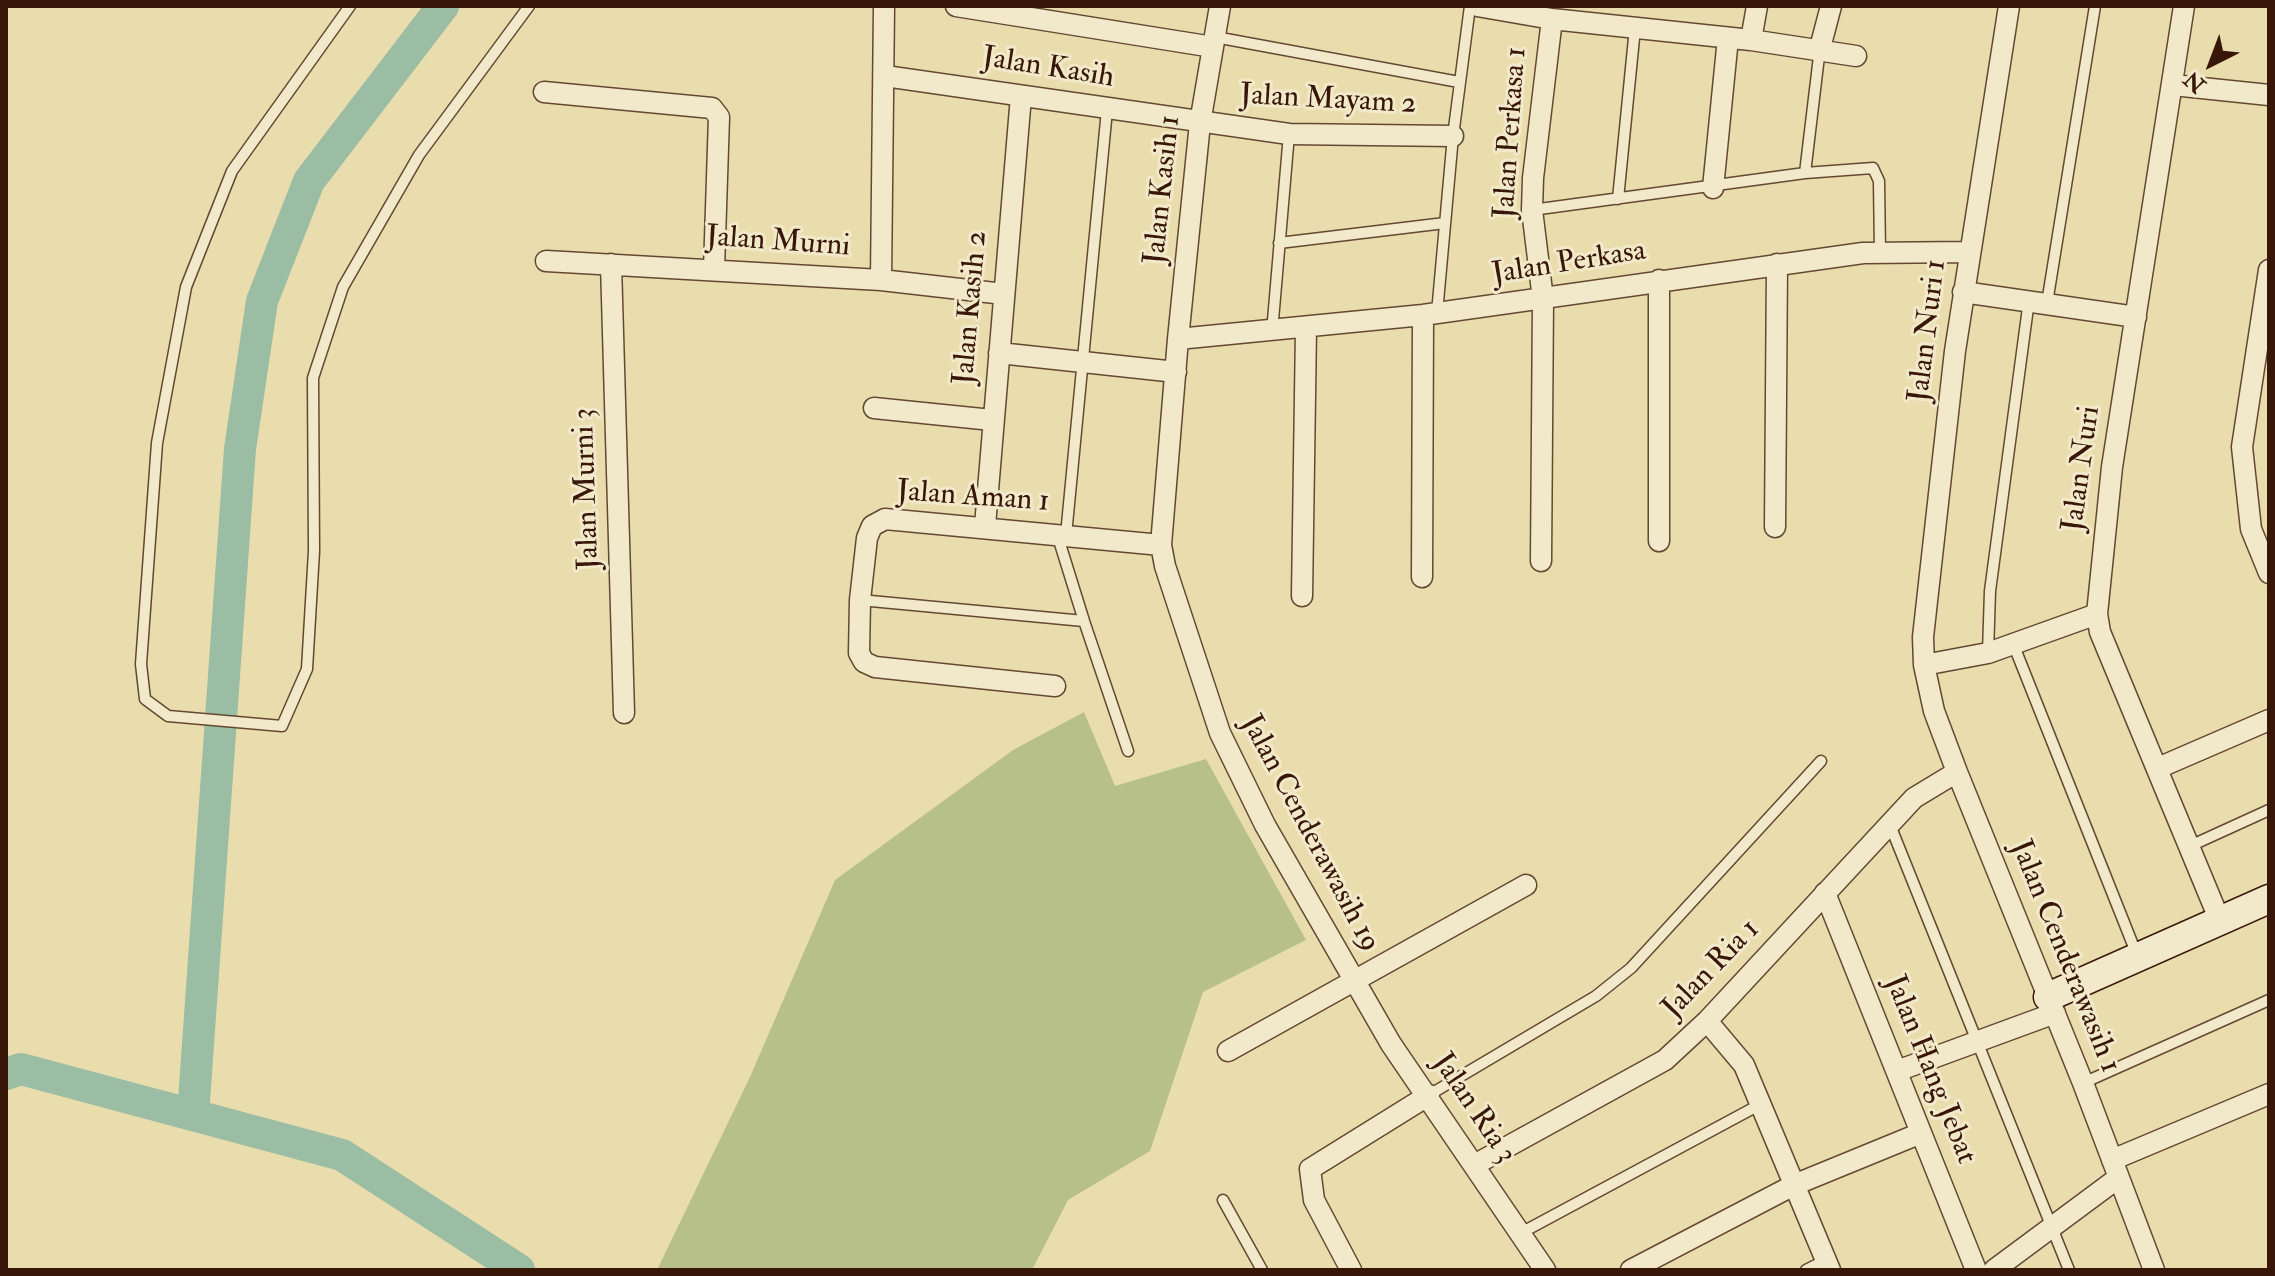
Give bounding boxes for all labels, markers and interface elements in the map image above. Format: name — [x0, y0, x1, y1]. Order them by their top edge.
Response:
north arrow — [2171, 24, 2251, 104]
street label: Jalan Kasih — [980, 41, 1116, 97]
street label: Jalan Perkasa 1 — [1488, 46, 1536, 220]
text: N — [2178, 65, 2212, 99]
street label: Jalan Mayam 2 — [1239, 78, 1417, 124]
street label: Jalan Kasih 1 — [1138, 114, 1190, 266]
street label: Jalan Murni — [705, 220, 851, 266]
street label: Jalan Kasih 2 — [947, 229, 997, 387]
street label: Jalan Perkasa — [1490, 234, 1648, 294]
street label: Jalan Nuri 1 — [1902, 258, 1956, 404]
street label: Jalan Nuri — [2056, 404, 2110, 534]
street label: Jalan Murni 3 — [567, 407, 609, 571]
street label: Jalan Aman 1 — [896, 475, 1050, 521]
street label: Jalan Cenderawasih 19 — [1231, 709, 1387, 959]
street label: Jalan Cenderawasih 1 — [2001, 835, 2127, 1079]
street label: Jalan Ria 1 — [1656, 913, 1768, 1027]
street label: Jalan Hang Jebat — [1875, 971, 1983, 1169]
street label: Jalan Ria 3 — [1423, 1047, 1523, 1171]

